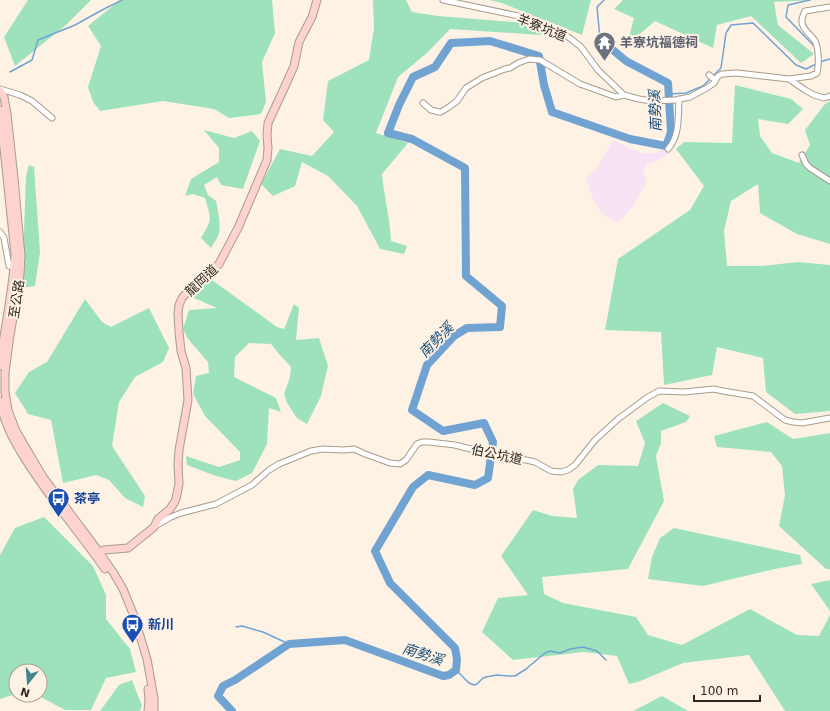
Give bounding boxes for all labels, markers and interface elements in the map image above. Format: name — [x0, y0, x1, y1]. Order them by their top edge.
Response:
street label: 羊寮坑道 — [515, 11, 569, 44]
temple icon: 羊寮坑福德祠 — [592, 29, 618, 62]
place label: 羊寮坑福德祠 — [620, 35, 698, 50]
water label: 南勢溪 — [646, 88, 664, 132]
street label: 龍岡道 — [182, 262, 221, 299]
street label: 至公路 — [6, 279, 27, 320]
water label: 南勢溪 — [416, 318, 458, 361]
street label: 伯公坑道 — [470, 442, 524, 467]
bus stop icon: 茶亭 — [46, 485, 72, 518]
place label: 茶亭 — [74, 491, 100, 506]
bus stop icon: 新川 — [119, 611, 145, 644]
place label: 新川 — [148, 617, 174, 632]
water label: 南勢溪 — [401, 640, 447, 669]
north arrow — [8, 663, 48, 703]
scale bar — [694, 677, 760, 703]
text: 100 m — [700, 684, 738, 698]
text: N — [19, 685, 32, 700]

